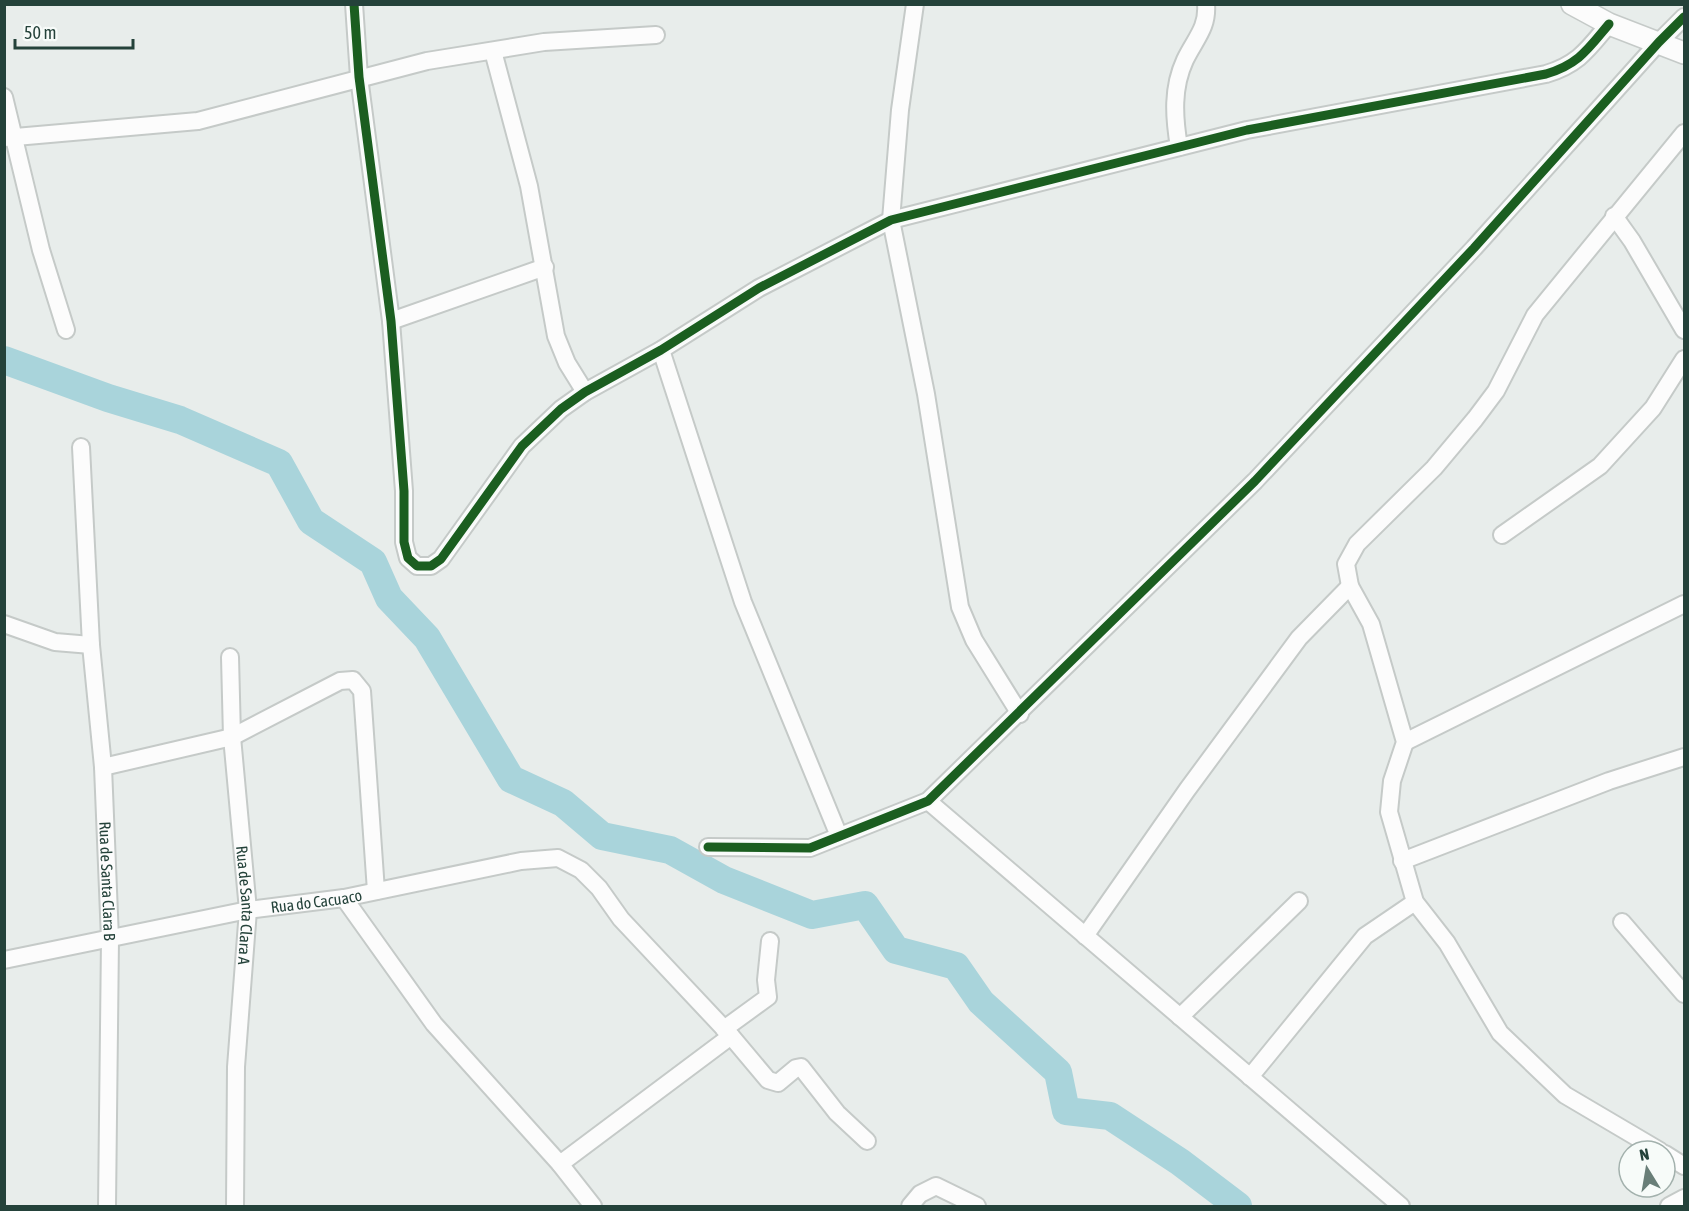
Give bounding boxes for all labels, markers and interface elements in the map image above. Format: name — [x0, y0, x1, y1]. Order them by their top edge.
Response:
scale bar — [15, 12, 134, 50]
text: 50 m — [24, 22, 56, 43]
street label: Rua de Santa Clara B — [96, 821, 119, 941]
street label: Rua de Santa Clara A — [233, 845, 257, 966]
street label: Rua do Cacuaco — [270, 885, 364, 916]
north arrow — [1617, 1139, 1677, 1199]
text: N — [1638, 1145, 1650, 1164]

